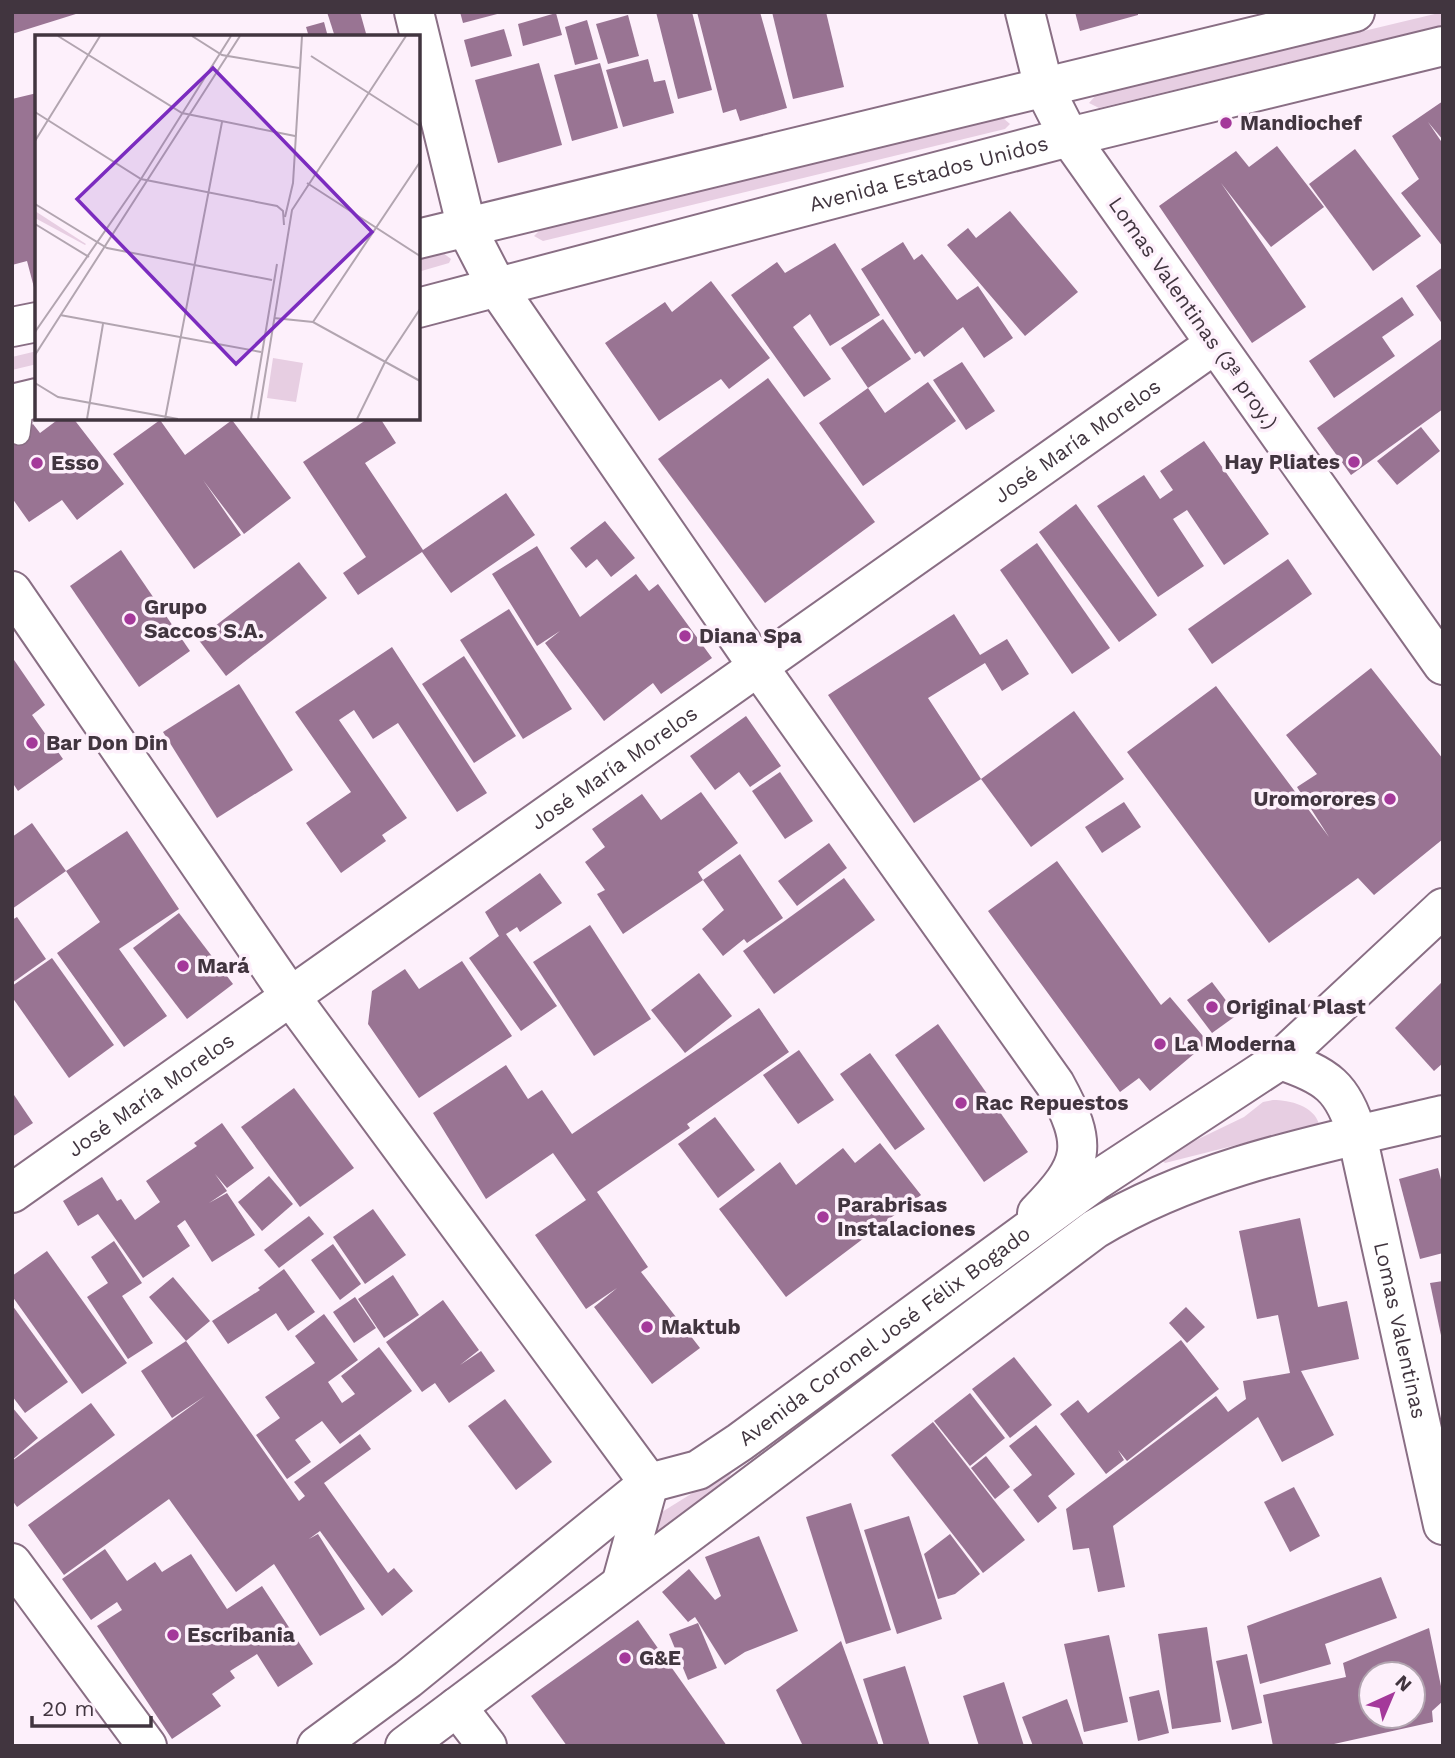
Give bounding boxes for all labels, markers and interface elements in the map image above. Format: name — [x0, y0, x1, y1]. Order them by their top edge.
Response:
inset map — [35, 35, 420, 420]
place label: Mandiochef — [1240, 110, 1362, 135]
marker: Mandiochef — [1218, 115, 1234, 131]
street label: Avenida Estados Unidos — [806, 130, 1051, 217]
street label: Lomas Valentinas (3ª proy.) — [1104, 192, 1283, 434]
street label: José María Morelos — [989, 373, 1165, 508]
place label: Hay Pliates — [1224, 449, 1340, 474]
place label: Esso — [51, 450, 99, 475]
marker: Hay Pliates — [1346, 454, 1362, 470]
marker: Esso — [29, 455, 45, 471]
place label: Grupo Saccos S.A. — [144, 594, 264, 643]
marker: Grupo Saccos S.A. — [122, 611, 138, 627]
place label: Diana Spa — [699, 623, 803, 648]
marker: Diana Spa — [677, 628, 693, 644]
street label: José María Morelos — [526, 700, 702, 835]
place label: Bar Don Din — [46, 730, 168, 755]
marker: Bar Don Din — [24, 735, 40, 751]
place label: Uromorores — [1254, 786, 1376, 811]
marker: Uromorores — [1382, 791, 1398, 807]
place label: Mará — [197, 953, 250, 978]
marker: Mará — [175, 958, 191, 974]
place label: Original Plast — [1226, 994, 1366, 1019]
marker: Original Plast — [1204, 999, 1220, 1015]
street label: José María Morelos — [63, 1027, 239, 1162]
place label: La Moderna — [1174, 1031, 1297, 1056]
marker: La Moderna — [1152, 1036, 1168, 1052]
place label: Rac Repuestos — [975, 1090, 1128, 1115]
marker: Rac Repuestos — [953, 1095, 969, 1111]
place label: Parabrisas Instalaciones — [837, 1192, 975, 1241]
marker: Parabrisas Instalaciones — [815, 1209, 831, 1225]
street label: Avenida Coronel José Félix Bogado — [733, 1220, 1035, 1451]
street label: Lomas Valentinas — [1369, 1239, 1432, 1421]
place label: Maktub — [661, 1314, 741, 1339]
marker: Maktub — [639, 1319, 655, 1335]
place label: Escribania — [187, 1622, 296, 1647]
marker: Escribania — [165, 1627, 181, 1643]
place label: G&E — [639, 1645, 681, 1670]
marker: G&E — [617, 1650, 633, 1666]
north arrow — [1357, 1660, 1427, 1730]
text: N — [1390, 1670, 1417, 1696]
scale bar — [32, 1684, 150, 1728]
text: 20 m — [42, 1696, 94, 1721]

